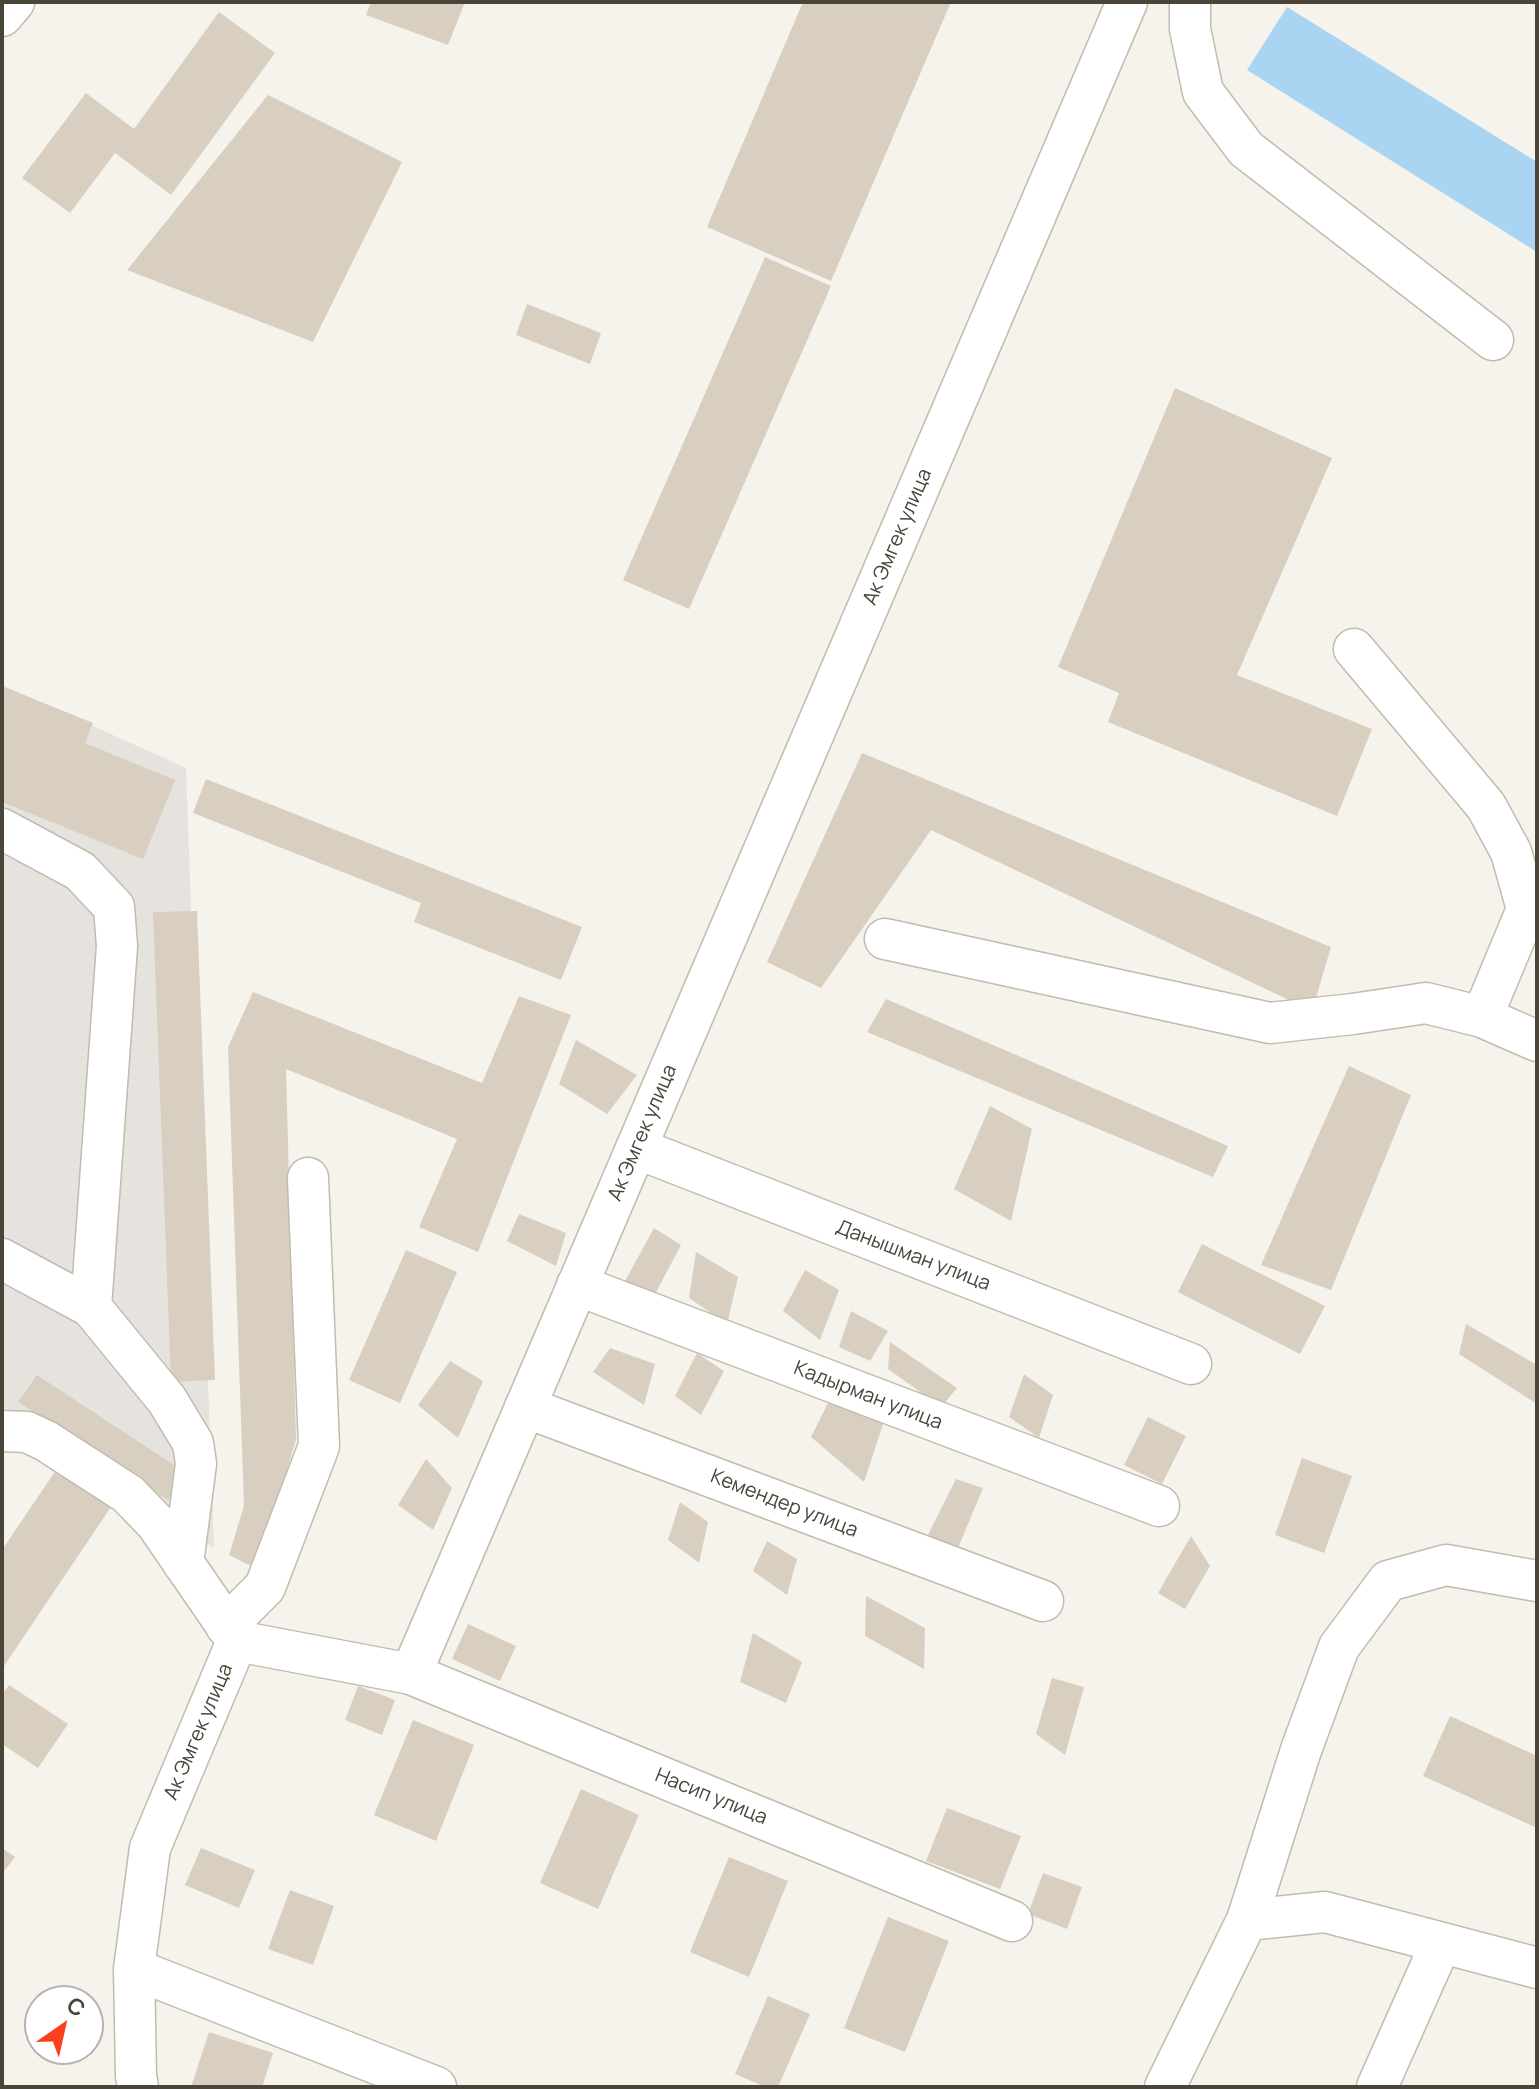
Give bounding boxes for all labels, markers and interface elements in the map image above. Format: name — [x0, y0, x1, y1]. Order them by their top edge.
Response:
street label: Ак Эмгек улица — [858, 465, 938, 609]
street label: Ак Эмгек улица — [603, 1061, 683, 1205]
street label: Данышман улица — [832, 1215, 994, 1297]
street label: Кадырман улица — [790, 1357, 946, 1435]
street label: Кемендер улица — [707, 1465, 861, 1543]
street label: Ак Эмгек улица — [159, 1660, 239, 1804]
street label: Насип улица — [651, 1764, 771, 1830]
north arrow — [24, 1985, 104, 2065]
text: С — [61, 1990, 91, 2024]

